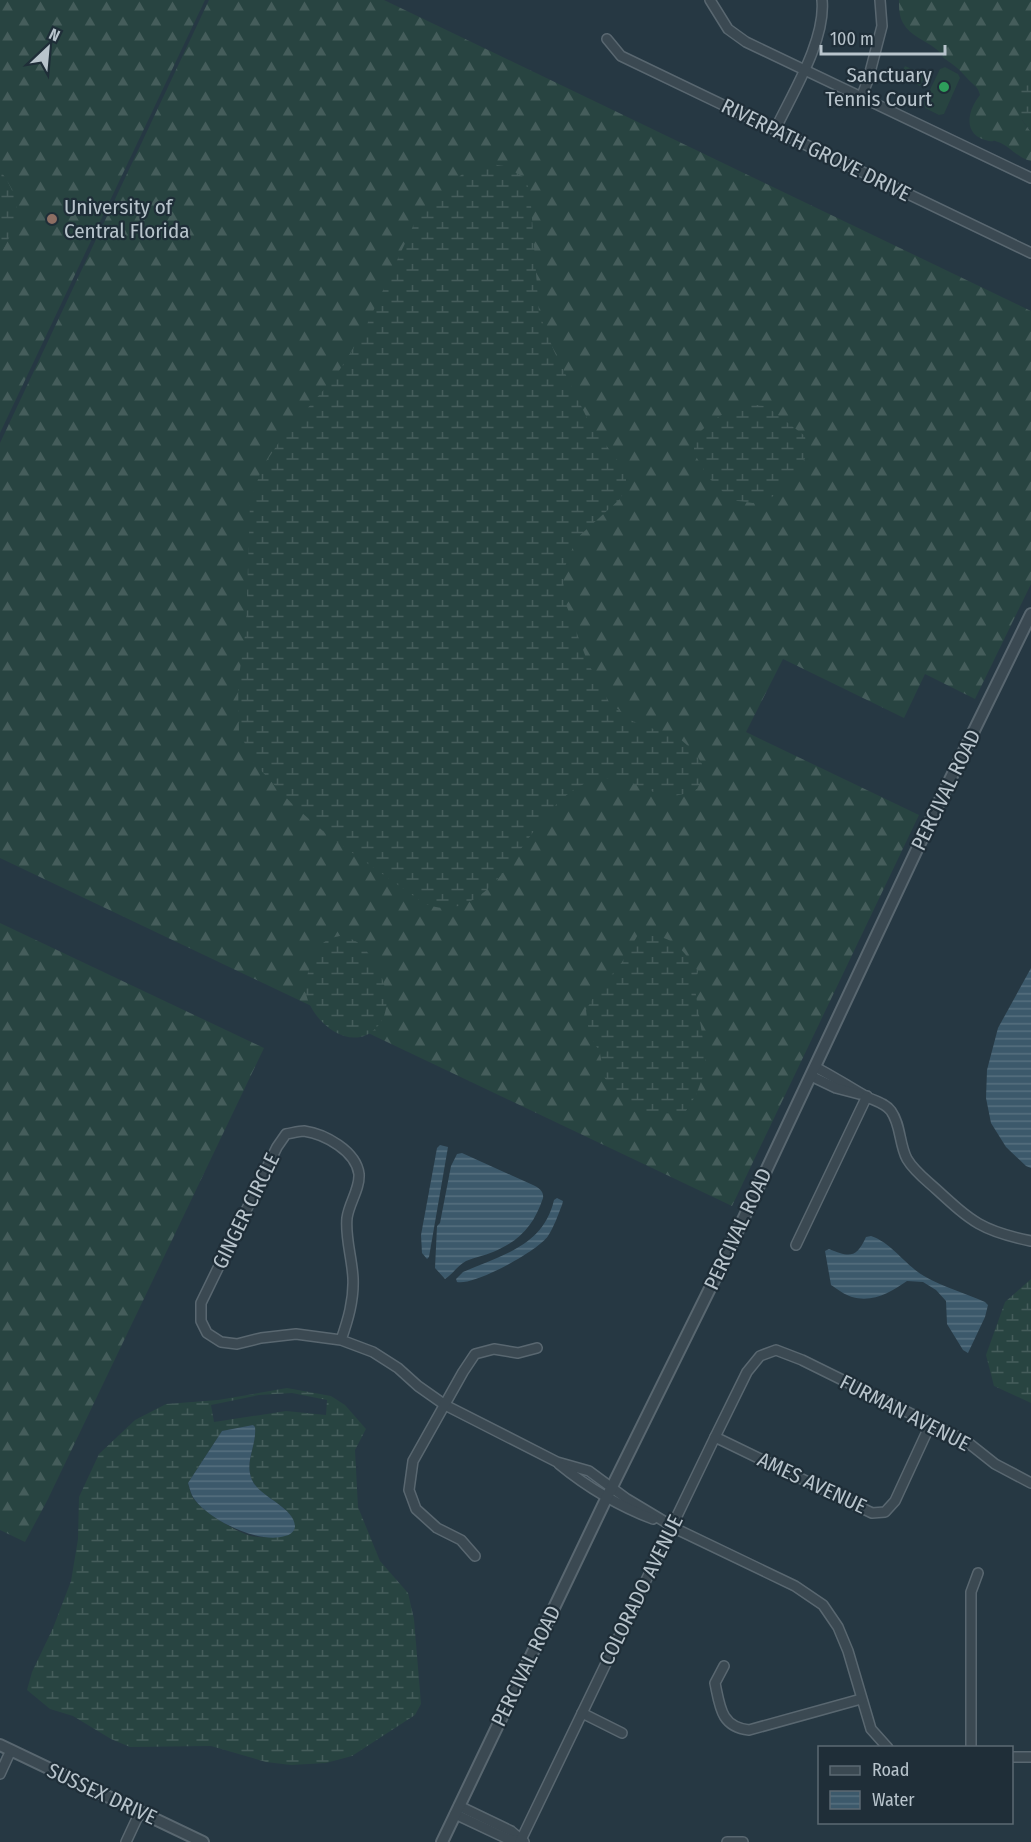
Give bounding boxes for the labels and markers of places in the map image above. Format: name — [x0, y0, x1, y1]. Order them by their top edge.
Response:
place label: Sanctuary Tennis Court — [825, 62, 933, 112]
marker: Sanctuary Tennis Court — [937, 80, 951, 94]
place label: University of Central Florida — [64, 194, 189, 244]
marker: University of Central Florida — [45, 212, 59, 226]

